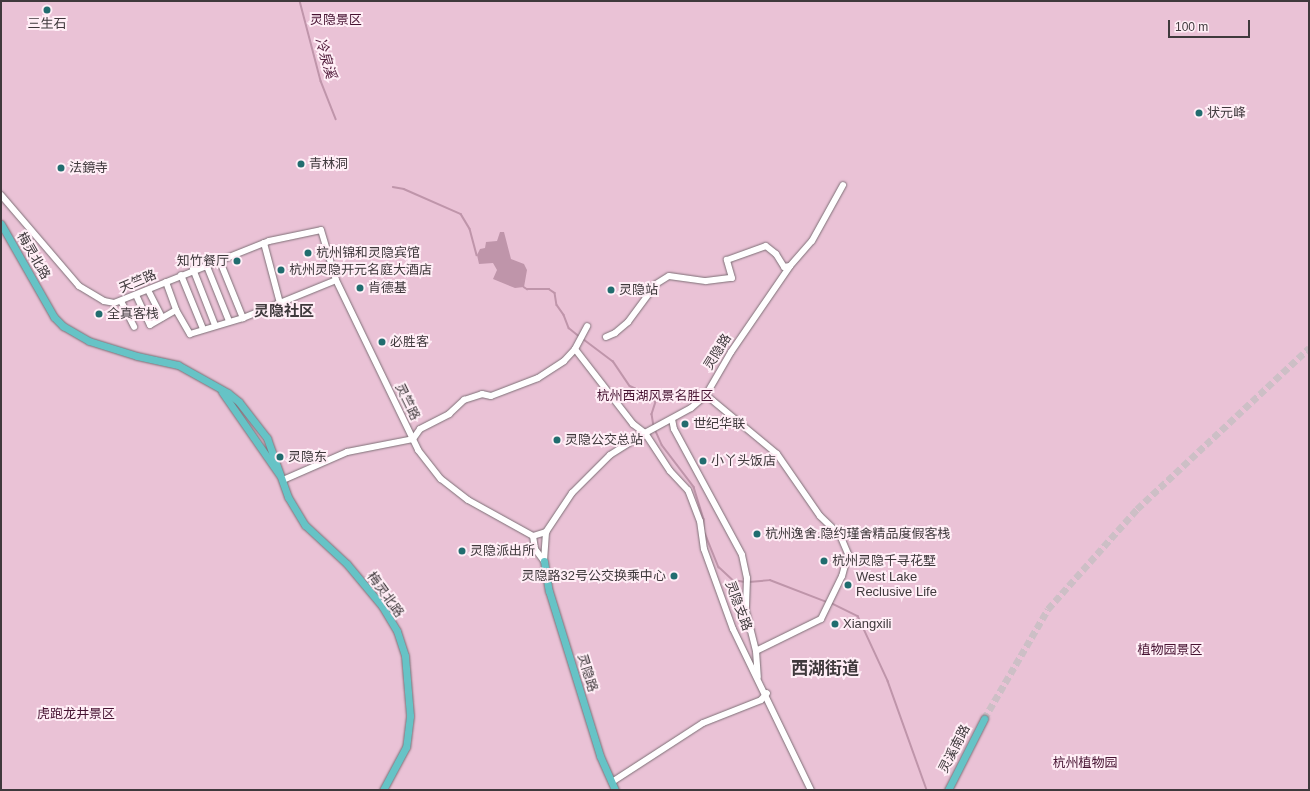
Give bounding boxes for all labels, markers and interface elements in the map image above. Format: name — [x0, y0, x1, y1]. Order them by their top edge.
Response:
marker: 三生石 — [42, 5, 52, 15]
park label: 灵隐景区 — [310, 12, 362, 28]
scale bar — [1170, 12, 1252, 38]
place label: 三生石 — [28, 16, 66, 32]
text: 100 m — [1175, 20, 1208, 34]
water label: 冷泉溪 — [312, 35, 340, 81]
place label: 状元峰 — [1207, 105, 1246, 121]
marker: 状元峰 — [1194, 108, 1204, 118]
place label: 青林洞 — [309, 156, 348, 172]
marker: 青林洞 — [296, 159, 306, 169]
place label: 法鏡寺 — [69, 160, 108, 176]
marker: 法鏡寺 — [56, 163, 66, 173]
street label: 梅灵北路 — [13, 230, 53, 282]
place label: 杭州锦和灵隐宾馆 — [316, 245, 420, 261]
marker: 杭州锦和灵隐宾馆 — [303, 248, 313, 258]
place label: 知竹餐厅 — [177, 253, 229, 269]
marker: 知竹餐厅 — [232, 256, 242, 266]
place label: 杭州灵隐开元名庭大酒店 — [289, 262, 432, 278]
marker: 杭州灵隐开元名庭大酒店 — [276, 265, 286, 275]
street label: 天竺路 — [117, 267, 159, 297]
place label: 肯德基 — [368, 280, 407, 296]
place label: 灵隐站 — [619, 282, 658, 298]
marker: 肯德基 — [355, 283, 365, 293]
marker: 灵隐站 — [606, 285, 616, 295]
district label: 灵隐社区 — [254, 302, 314, 320]
place label: 全真客栈 — [107, 306, 159, 322]
marker: 全真客栈 — [94, 309, 104, 319]
street label: 灵隐路 — [701, 331, 735, 373]
place label: 必胜客 — [390, 334, 429, 350]
marker: 必胜客 — [377, 337, 387, 347]
street label: 灵竺路 — [391, 381, 423, 423]
park label: 杭州西湖风景名胜区 — [597, 388, 713, 404]
place label: 世纪华联 — [693, 416, 745, 432]
marker: 世纪华联 — [680, 419, 690, 429]
place label: 灵隐公交总站 — [565, 432, 643, 448]
marker: 灵隐公交总站 — [552, 435, 562, 445]
place label: 灵隐东 — [288, 449, 327, 465]
marker: 灵隐东 — [275, 452, 285, 462]
place label: 小丫头饭店 — [711, 453, 776, 469]
marker: 小丫头饭店 — [698, 456, 708, 466]
place label: 杭州逸舍.隐约瑾舍精品度假客栈 — [765, 526, 951, 542]
marker: 杭州逸舍.隐约瑾舍精品度假客栈 — [752, 529, 762, 539]
place label: 灵隐派出所 — [470, 543, 535, 559]
marker: 灵隐派出所 — [457, 546, 467, 556]
place label: 杭州灵隐千寻花墅 — [832, 553, 936, 569]
marker: 杭州灵隐千寻花墅 — [819, 556, 829, 566]
place label: 灵隐路32号公交换乘中心 — [522, 568, 666, 584]
street label: 梅灵北路 — [363, 569, 407, 621]
place label: West Lake Reclusive Life — [856, 570, 937, 601]
marker: 灵隐路32号公交换乘中心 — [669, 571, 679, 581]
street label: 灵隐支路 — [721, 579, 755, 633]
marker: West Lake Reclusive Life — [843, 580, 853, 590]
place label: Xiangxili — [843, 616, 891, 632]
marker: Xiangxili — [830, 619, 840, 629]
park label: 植物园景区 — [1138, 642, 1202, 658]
street label: 灵隐路 — [574, 652, 600, 694]
district label: 西湖街道 — [791, 659, 859, 679]
park label: 虎跑龙井景区 — [37, 706, 115, 722]
street label: 灵溪南路 — [936, 722, 974, 776]
park label: 杭州植物园 — [1053, 755, 1117, 771]

